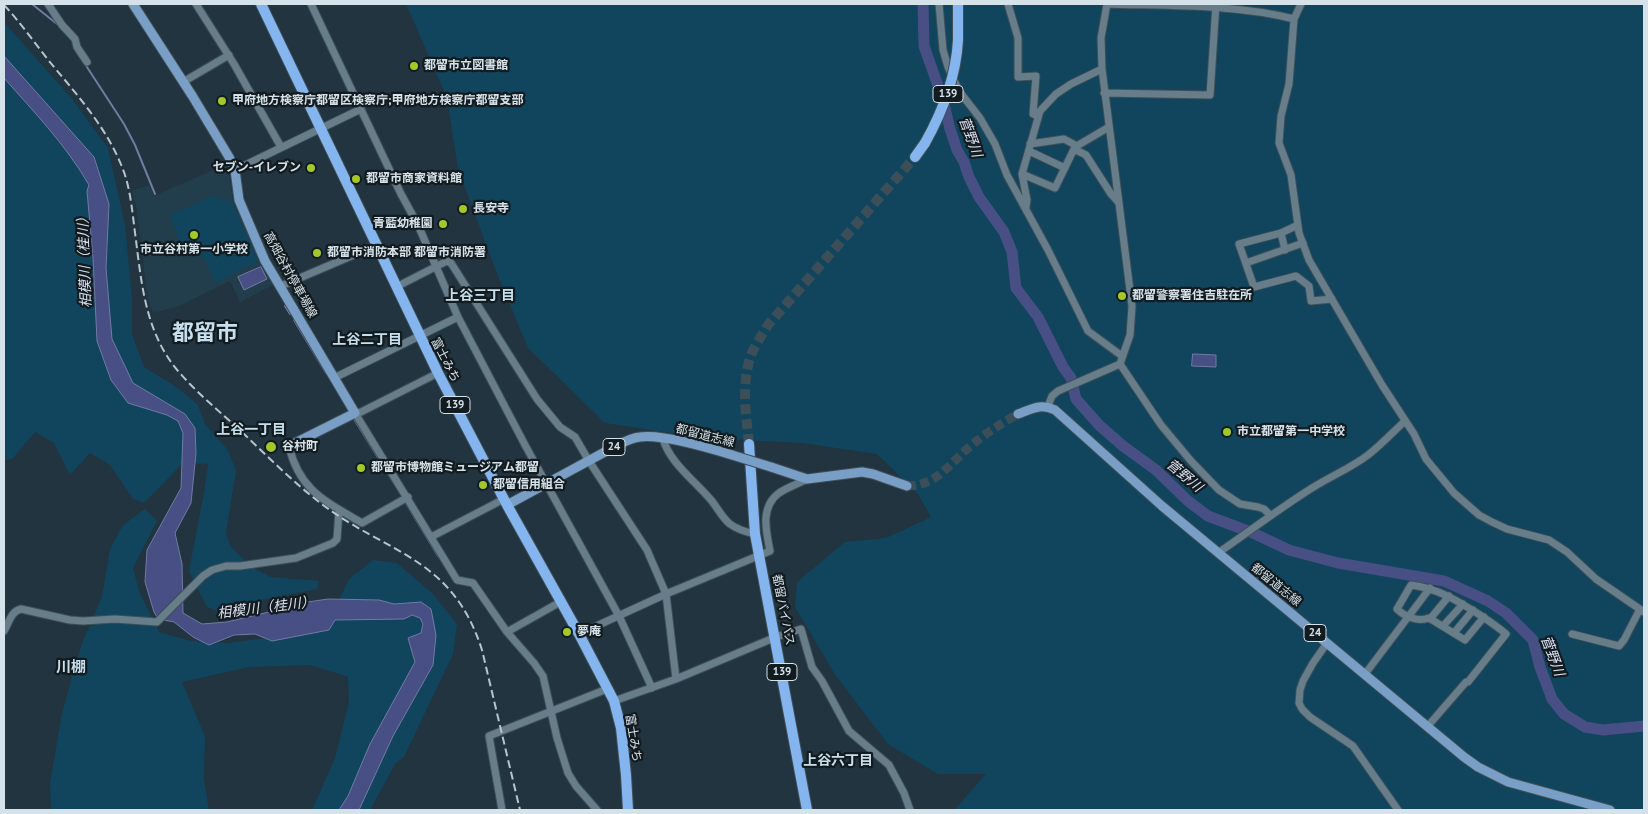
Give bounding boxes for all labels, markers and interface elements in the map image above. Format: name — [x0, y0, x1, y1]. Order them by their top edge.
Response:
place label: 都留市立図書館 — [424, 59, 508, 73]
marker: 都留市立図書館 — [408, 60, 420, 72]
road number: 139 — [933, 86, 963, 102]
place label: 甲府地方検察庁都留区検察庁;甲府地方検察庁都留支部 — [232, 94, 523, 108]
marker: 甲府地方検察庁都留区検察庁;甲府地方検察庁都留支部 — [216, 95, 228, 107]
water label: 菅野川 — [955, 114, 985, 160]
place label: セブン-イレブン — [213, 161, 301, 175]
marker: セブン-イレブン — [305, 162, 317, 174]
place label: 都留市商家資料館 — [366, 172, 462, 186]
marker: 都留市商家資料館 — [350, 173, 362, 185]
place label: 長安寺 — [473, 202, 509, 216]
marker: 長安寺 — [457, 203, 469, 215]
water label: 相模川（桂川） — [75, 210, 95, 308]
place label: 青藍幼稚園 — [373, 217, 433, 231]
marker: 青藍幼稚園 — [437, 218, 449, 230]
marker: 市立谷村第一小学校 — [188, 229, 200, 241]
street label: 高畑谷村停車場線 — [260, 230, 320, 320]
place label: 市立谷村第一小学校 — [140, 243, 248, 257]
place label: 都留市消防本部 都留市消防署 — [327, 246, 486, 260]
marker: 都留市消防本部 都留市消防署 — [311, 247, 323, 259]
district label: 上谷三丁目 — [445, 288, 515, 304]
place label: 都留警察署住吉駐在所 — [1132, 289, 1252, 303]
marker: 都留警察署住吉駐在所 — [1116, 290, 1128, 302]
district label: 都留市 — [172, 321, 238, 347]
district label: 上谷二丁目 — [332, 332, 402, 348]
street label: 富士みち — [428, 335, 462, 385]
road number: 139 — [440, 396, 470, 414]
district label: 上谷一丁目 — [216, 422, 286, 438]
street label: 都留道志線 — [674, 422, 736, 450]
place label: 市立都留第一中学校 — [1237, 425, 1345, 439]
marker: 市立都留第一中学校 — [1221, 426, 1233, 438]
road number: 24 — [603, 438, 625, 456]
marker: 谷村町 — [264, 440, 278, 454]
place label: 谷村町 — [282, 440, 318, 454]
water label: 菅野川 — [1163, 456, 1205, 496]
place label: 都留市博物館ミュージアム都留 — [371, 461, 539, 475]
marker: 都留市博物館ミュージアム都留 — [355, 462, 367, 474]
place label: 都留信用組合 — [493, 478, 565, 492]
marker: 都留信用組合 — [477, 479, 489, 491]
street label: 都留道志線 — [1248, 561, 1304, 609]
street label: 都留バイパス — [769, 573, 797, 647]
water label: 相模川（桂川） — [216, 594, 316, 622]
road number: 24 — [1304, 624, 1326, 641]
place label: 夢庵 — [577, 625, 601, 639]
marker: 夢庵 — [561, 626, 573, 638]
water label: 菅野川 — [1537, 633, 1567, 679]
district label: 川棚 — [56, 659, 86, 677]
road number: 139 — [767, 664, 797, 680]
street label: 富士みち — [622, 713, 644, 763]
district label: 上谷六丁目 — [803, 753, 873, 769]

